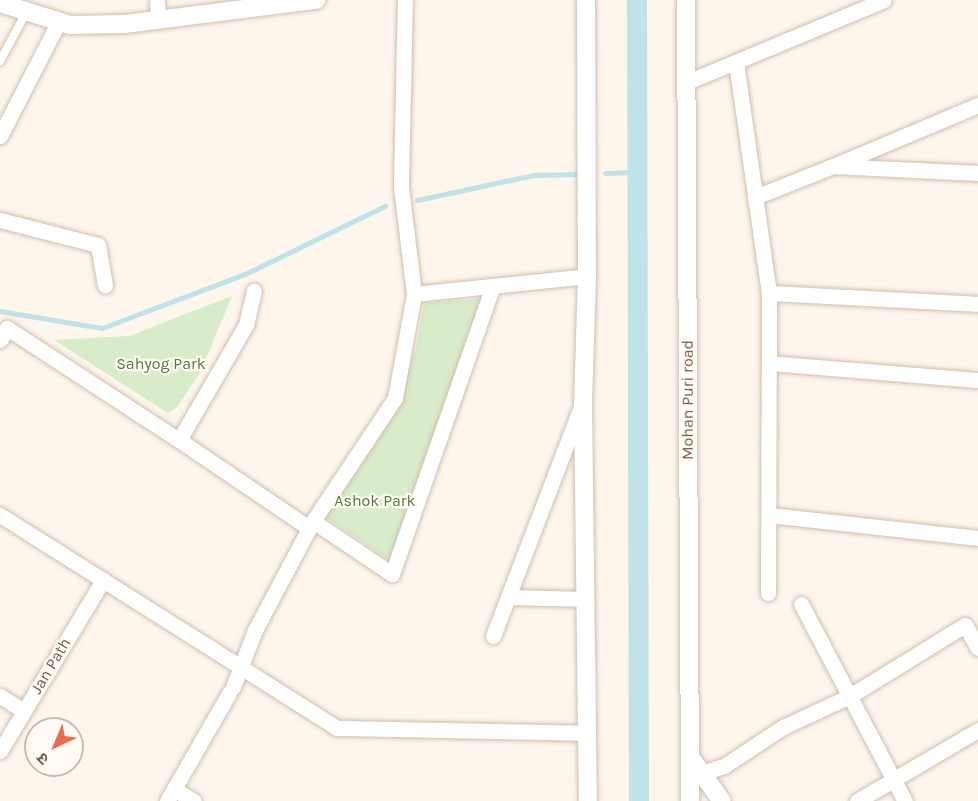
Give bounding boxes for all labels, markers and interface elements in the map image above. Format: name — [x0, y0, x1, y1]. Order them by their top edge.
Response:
street label: Mohan Puri road — [678, 340, 698, 460]
park label: Sahyog Park — [116, 354, 206, 374]
park label: Ashok Park — [334, 491, 416, 511]
street label: Jan Path — [27, 634, 75, 698]
north arrow — [24, 717, 84, 777]
text: उ — [33, 749, 53, 769]

